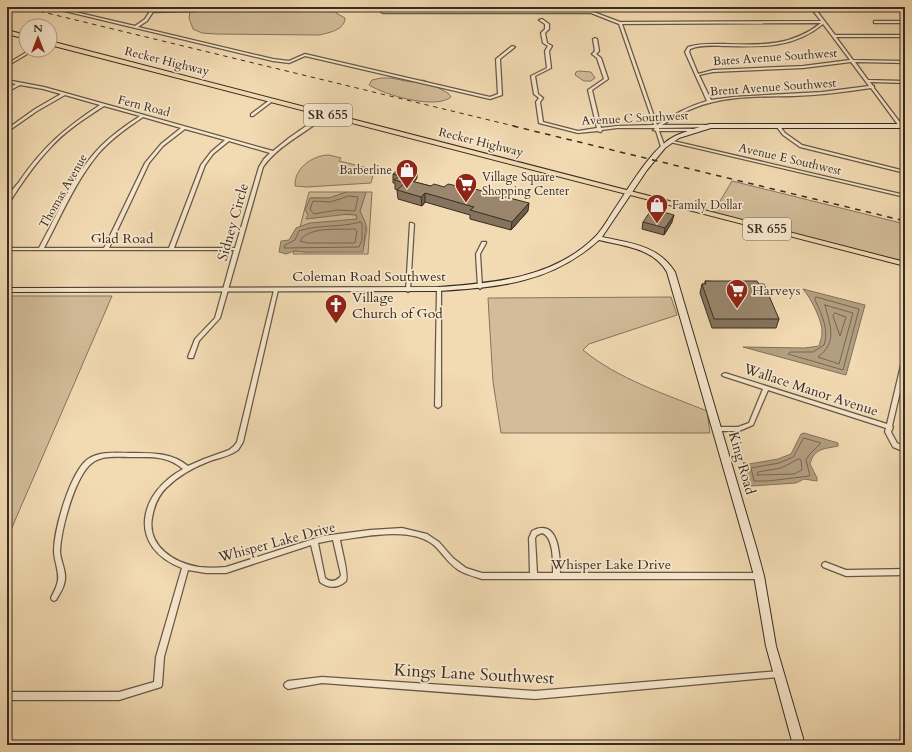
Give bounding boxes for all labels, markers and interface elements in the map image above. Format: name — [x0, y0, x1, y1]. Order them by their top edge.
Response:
north arrow — [18, 18, 58, 58]
text: N — [33, 21, 43, 36]
street label: Recker Highway — [123, 43, 212, 79]
street label: Bates Avenue Southwest — [712, 45, 838, 69]
street label: Brent Avenue Southwest — [709, 75, 837, 99]
street label: Fern Road — [116, 91, 172, 121]
road number: SR 655 — [304, 104, 352, 126]
street label: Avenue C Southwest — [581, 107, 689, 129]
street label: Recker Highway — [437, 124, 526, 160]
street label: Avenue E Southwest — [737, 139, 843, 179]
street label: Thomas Avenue — [35, 151, 91, 231]
shop icon: Barberline — [394, 157, 420, 190]
place label: Barberline — [339, 162, 392, 178]
place label: Village Square Shopping Center — [482, 169, 570, 199]
supermarket icon: Village Square Shopping Center — [453, 171, 479, 204]
street label: Sidney Circle — [213, 181, 253, 263]
shop icon: Family Dollar — [644, 192, 670, 225]
place label: Family Dollar — [672, 197, 743, 213]
road number: SR 655 — [743, 218, 791, 240]
street label: Glad Road — [91, 229, 154, 248]
street label: Coleman Road Southwest — [292, 267, 446, 286]
supermarket icon: Harveys — [724, 277, 750, 310]
place label: Harveys — [752, 281, 801, 300]
place label: Village Church of God — [352, 288, 443, 323]
church icon: Village Church of God — [323, 292, 349, 325]
street label: Wallace Manor Avenue — [740, 359, 881, 421]
street label: King Road — [724, 429, 760, 497]
street label: Whisper Lake Drive — [215, 517, 338, 567]
street label: Whisper Lake Drive — [550, 555, 671, 574]
street label: Kings Lane Southwest — [393, 658, 555, 690]

